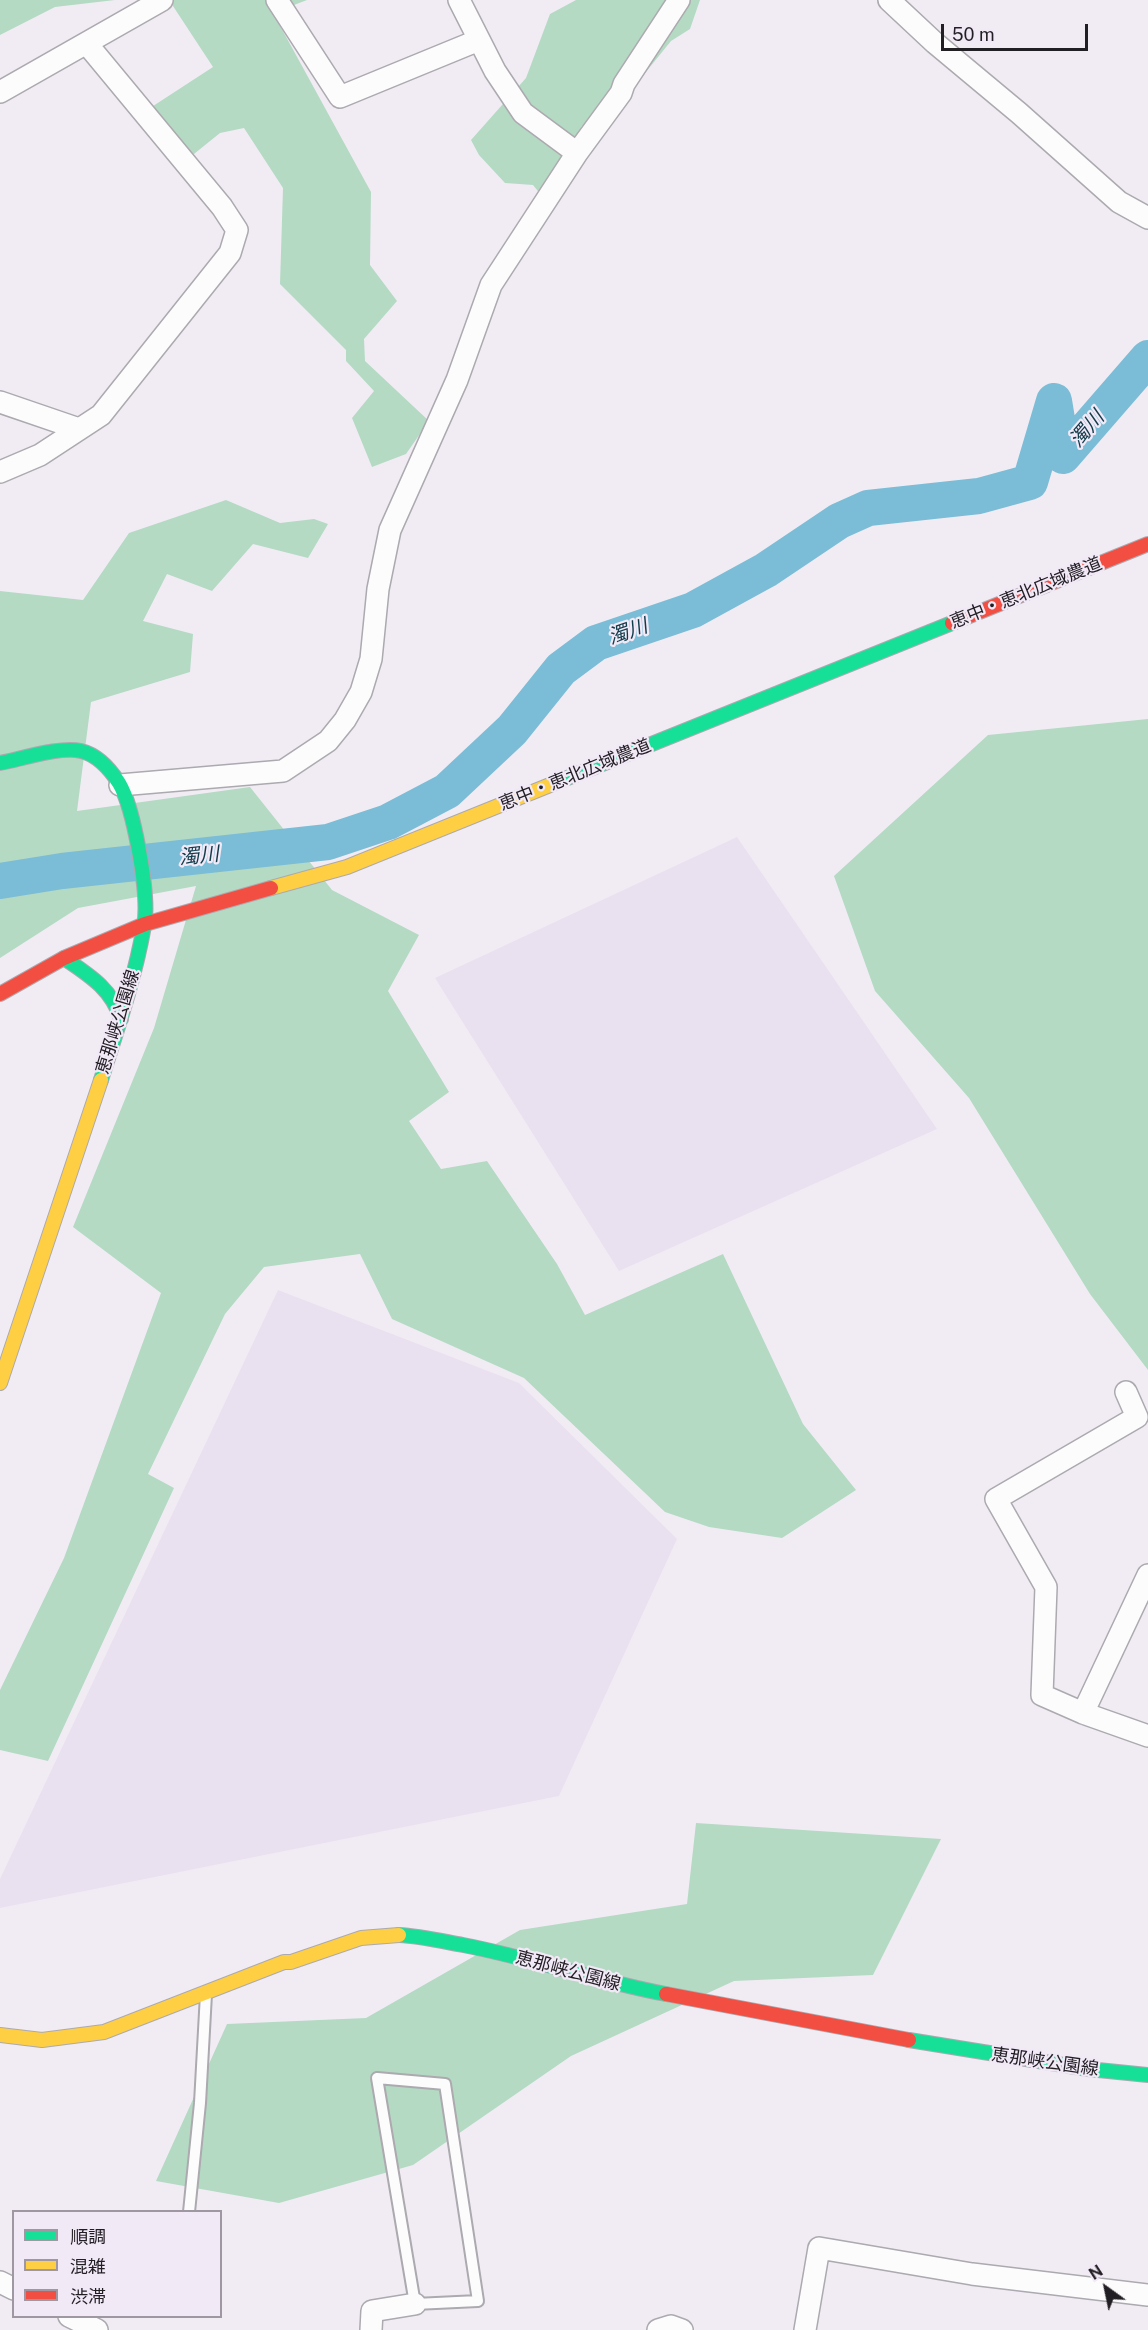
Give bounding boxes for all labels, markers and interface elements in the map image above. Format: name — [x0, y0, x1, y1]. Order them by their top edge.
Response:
scale bar — [944, 12, 1091, 50]
text: 50 m — [952, 24, 995, 45]
water label: 濁川 — [1065, 406, 1109, 452]
street label: 恵中・恵北広域農道 — [947, 553, 1105, 633]
water label: 濁川 — [605, 614, 651, 650]
street label: 恵中・恵北広域農道 — [496, 735, 654, 815]
water label: 濁川 — [178, 842, 220, 870]
street label: 恵那峡公園線 — [92, 967, 144, 1077]
street label: 恵那峡公園線 — [513, 1947, 623, 1995]
street label: 恵那峡公園線 — [990, 2044, 1100, 2080]
legend — [12, 2210, 222, 2318]
text: 順調 — [70, 2226, 106, 2247]
text: 混雑 — [70, 2256, 106, 2277]
north arrow — [1076, 2258, 1136, 2318]
text: N — [1085, 2261, 1106, 2284]
text: 渋滞 — [70, 2286, 106, 2307]

